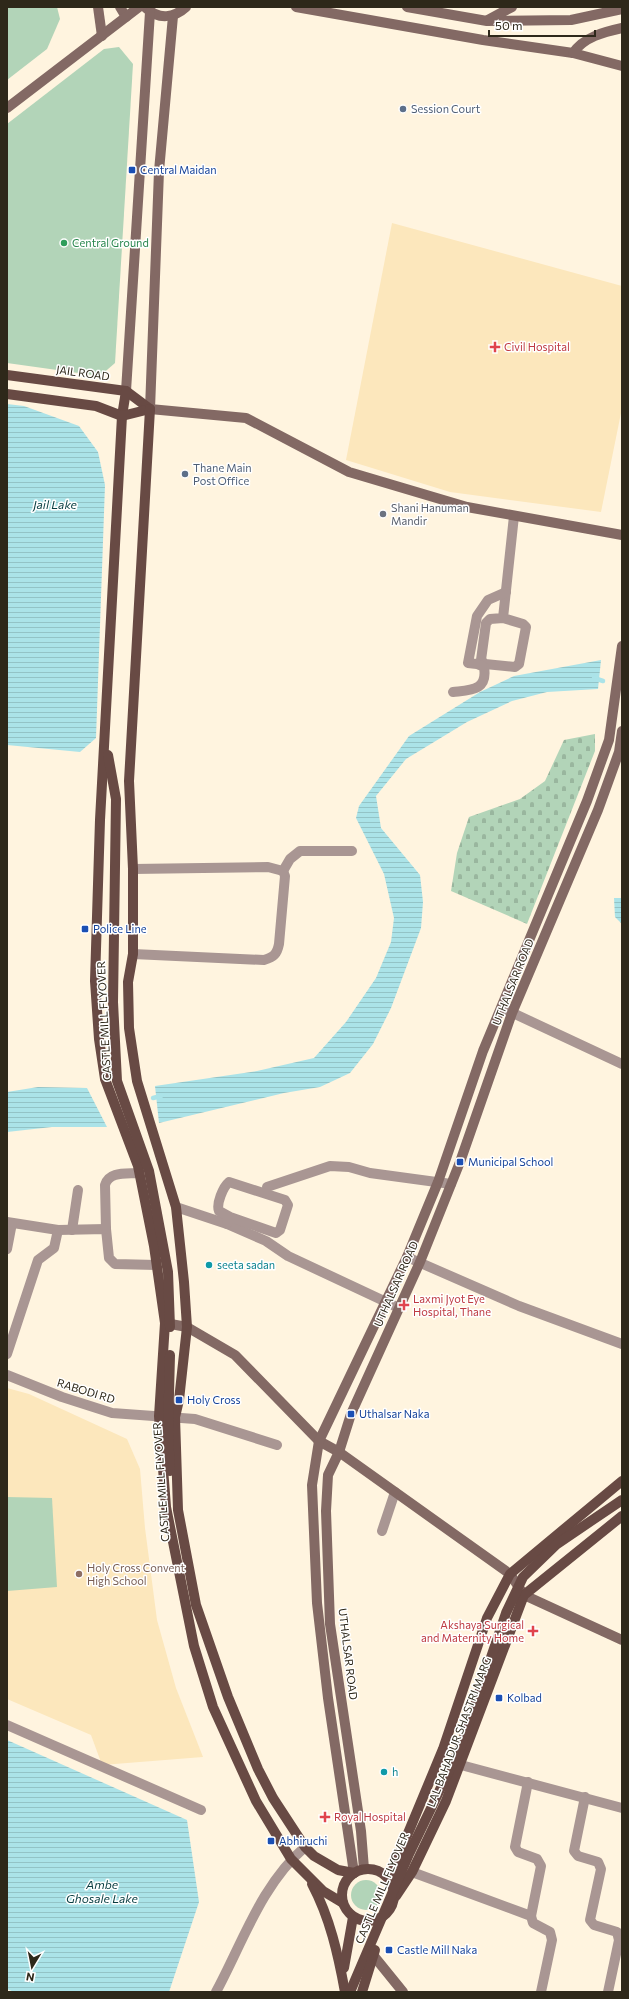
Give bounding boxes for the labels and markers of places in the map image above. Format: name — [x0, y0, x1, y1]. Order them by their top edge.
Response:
place label: Session Court — [411, 102, 481, 115]
marker: Session Court — [398, 104, 408, 114]
place label: Central Maidan — [140, 163, 217, 176]
marker: Central Maidan — [127, 165, 137, 175]
place label: Central Ground — [72, 236, 149, 249]
marker: Central Ground — [59, 238, 69, 248]
place label: Civil Hospital — [504, 340, 570, 353]
marker: Civil Hospital — [489, 341, 501, 353]
place label: Thane Main Post Office — [193, 461, 252, 487]
marker: Thane Main Post Office — [180, 469, 190, 479]
place label: Shani Hanuman Mandir — [391, 501, 469, 527]
marker: Shani Hanuman Mandir — [378, 509, 388, 519]
place label: Police Line — [93, 922, 147, 935]
marker: Police Line — [80, 924, 90, 934]
place label: Municipal School — [468, 1155, 553, 1168]
marker: Municipal School — [455, 1157, 465, 1167]
place label: seeta sadan — [217, 1258, 275, 1271]
marker: seeta sadan — [204, 1260, 214, 1270]
place label: Laxmi Jyot Eye Hospital, Thane — [413, 1292, 491, 1318]
marker: Laxmi Jyot Eye Hospital, Thane — [398, 1299, 410, 1311]
place label: Holy Cross — [187, 1393, 241, 1406]
marker: Holy Cross — [174, 1395, 184, 1405]
place label: Uthalsar Naka — [359, 1407, 429, 1420]
marker: Uthalsar Naka — [346, 1409, 356, 1419]
place label: Holy Cross Convent High School — [87, 1561, 186, 1587]
marker: Holy Cross Convent High School — [74, 1569, 84, 1579]
place label: Akshaya Surgical and Maternity Home — [421, 1618, 524, 1644]
marker: Akshaya Surgical and Maternity Home — [527, 1625, 539, 1637]
place label: Kolbad — [507, 1691, 542, 1704]
marker: Kolbad — [494, 1693, 504, 1703]
place label: h — [392, 1765, 398, 1778]
marker: h — [379, 1767, 389, 1777]
place label: Royal Hospital — [334, 1810, 406, 1823]
marker: Royal Hospital — [319, 1811, 331, 1823]
place label: Abhiruchi — [279, 1834, 328, 1847]
marker: Abhiruchi — [266, 1836, 276, 1846]
place label: Castle Mill Naka — [397, 1943, 477, 1956]
marker: Castle Mill Naka — [384, 1945, 394, 1955]

